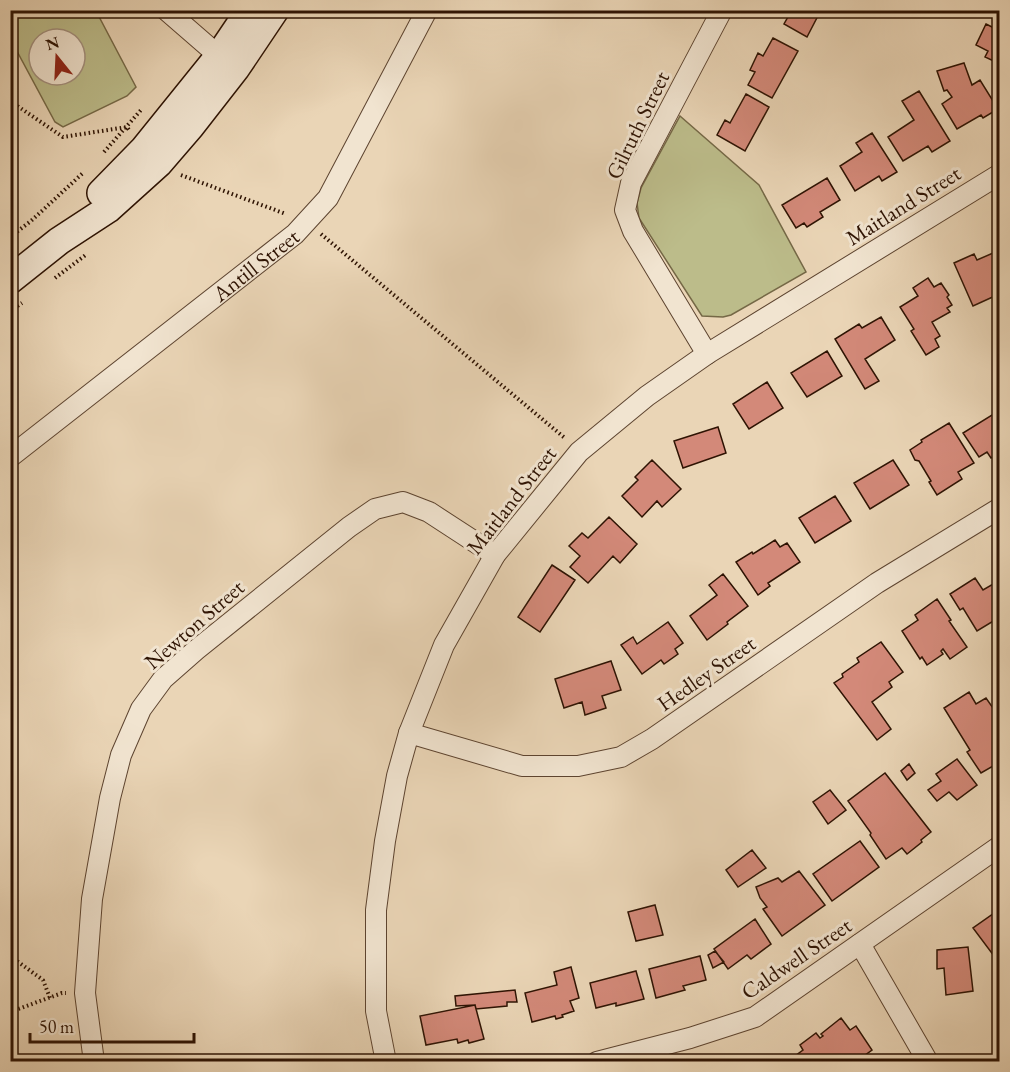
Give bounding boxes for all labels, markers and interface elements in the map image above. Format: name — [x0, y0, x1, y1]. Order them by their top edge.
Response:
north arrow — [27, 27, 87, 87]
text: N — [43, 31, 62, 55]
street label: Gilruth Street — [599, 66, 676, 184]
street label: Maitland Street — [840, 159, 966, 252]
street label: Antill Street — [206, 222, 305, 309]
street label: Maitland Street — [460, 440, 563, 560]
street label: Newton Street — [138, 573, 250, 676]
street label: Hedley Street — [651, 629, 761, 718]
street label: Caldwell Street — [735, 911, 857, 1006]
scale bar — [30, 1006, 194, 1044]
text: 50 m — [39, 1015, 74, 1038]

